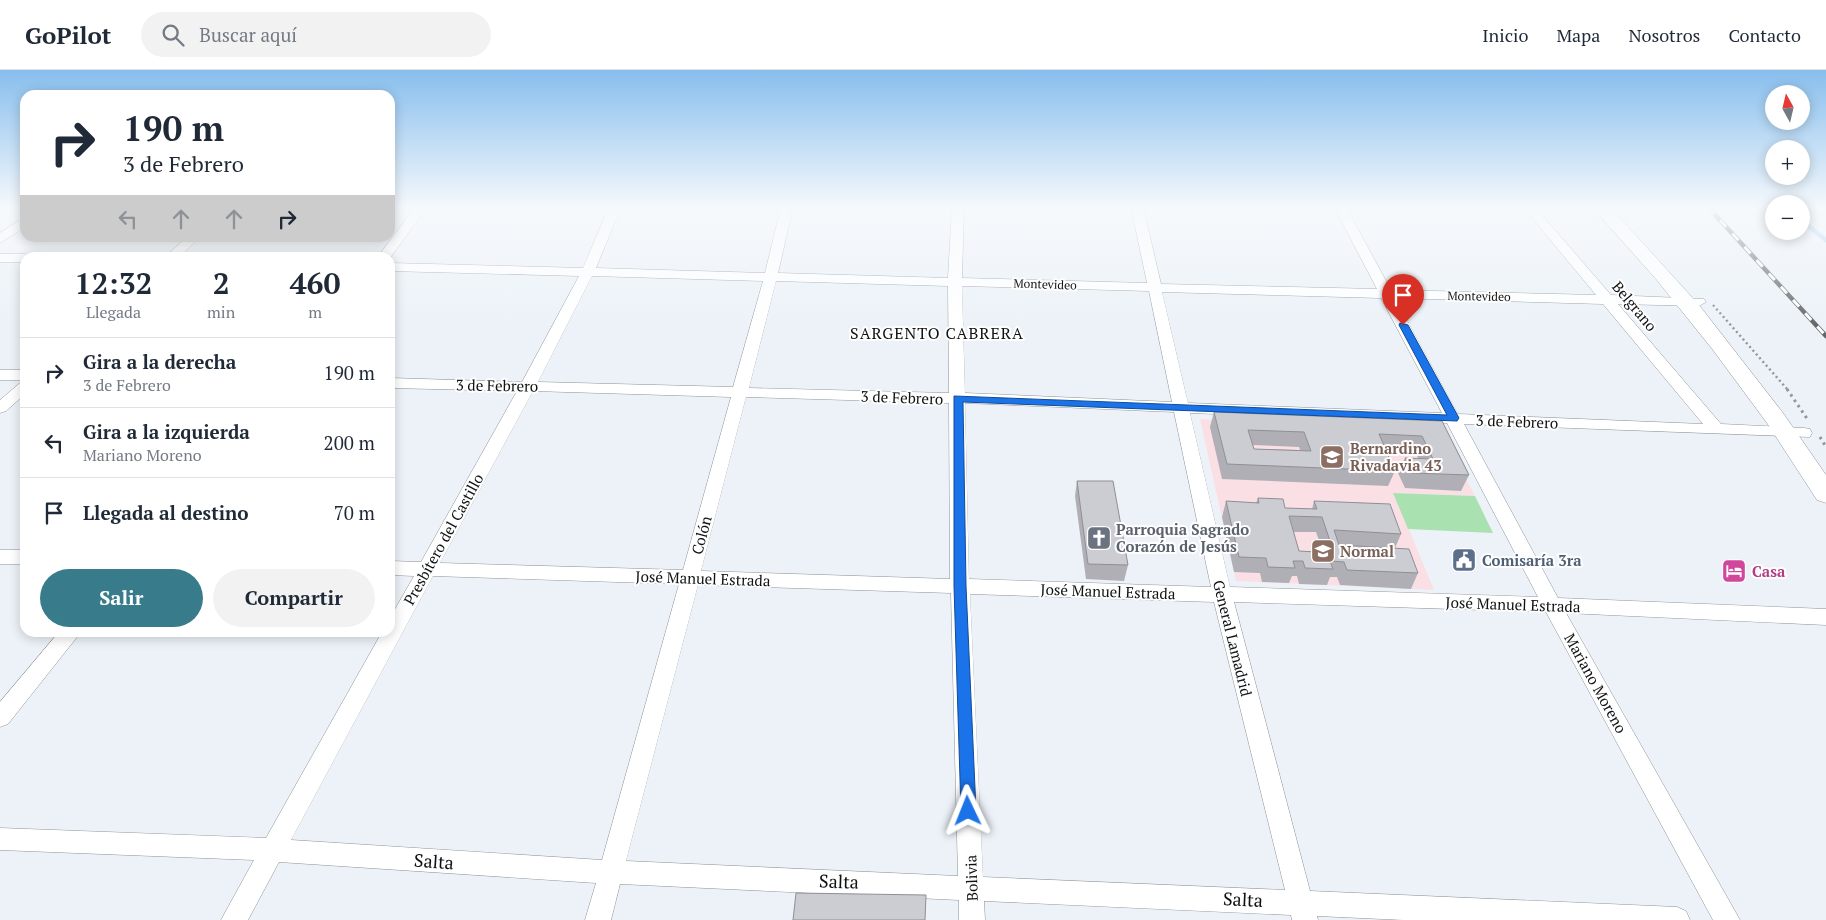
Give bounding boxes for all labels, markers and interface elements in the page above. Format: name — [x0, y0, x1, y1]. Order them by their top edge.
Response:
search box — [141, 12, 491, 57]
text: GoPilot — [25, 19, 111, 51]
icon: search — [159, 21, 187, 49]
text: Buscar aquí — [199, 22, 297, 47]
text: Inicio — [1482, 23, 1528, 47]
text: Mapa — [1556, 23, 1600, 47]
text: Nosotros — [1628, 23, 1700, 47]
text: Contacto — [1728, 23, 1801, 47]
north arrow — [1765, 85, 1810, 130]
map controls — [1765, 85, 1810, 240]
text: 190 m — [123, 105, 224, 151]
icon: right — [40, 110, 105, 175]
button: + — [1765, 140, 1810, 185]
text: 3 de Febrero — [123, 149, 244, 178]
button: − — [1765, 195, 1810, 240]
icon: left — [114, 205, 142, 233]
icon: ahead — [167, 205, 195, 233]
icon: ahead — [220, 205, 248, 233]
icon: right — [273, 205, 301, 233]
text: 12:32 — [74, 263, 153, 303]
text: 2 — [213, 263, 230, 303]
text: 460 — [290, 263, 341, 303]
pin — [1382, 274, 1424, 325]
street label: Montevideo — [1013, 275, 1077, 293]
street label: Belgrano — [1608, 277, 1662, 335]
icon: arrive — [1389, 281, 1417, 309]
street label: Montevideo — [1447, 288, 1511, 304]
text: Llegada — [86, 301, 141, 323]
text: min — [207, 301, 235, 323]
text: m — [308, 301, 322, 323]
district label: SARGENTO CABRERA — [850, 322, 1024, 344]
text: Gira a la derecha — [83, 349, 236, 374]
icon: right — [40, 359, 68, 387]
text: 190 m — [324, 360, 375, 385]
text: 3 de Febrero — [83, 374, 171, 396]
street label: 3 de Febrero — [456, 374, 538, 396]
street label: 3 de Febrero — [860, 386, 944, 408]
street label: 3 de Febrero — [1475, 410, 1559, 432]
text: Gira a la izquierda — [83, 419, 250, 444]
icon: left — [40, 429, 68, 457]
text: 200 m — [324, 430, 375, 455]
place label: Bernardino Rivadavia 43 — [1350, 438, 1442, 475]
text: Mariano Moreno — [83, 444, 202, 466]
school or university icon: Bernardino Rivadavia 43 — [1319, 444, 1345, 470]
street label: Presbítero del Castillo — [399, 470, 487, 608]
icon: arrive — [40, 499, 68, 527]
text: Llegada al destino — [83, 500, 249, 525]
text: 70 m — [334, 500, 375, 525]
street label: Colón — [686, 513, 716, 557]
place label: Parroquia Sagrado Corazón de Jesús — [1116, 519, 1249, 556]
church icon: Parroquia Sagrado Corazón de Jesús — [1086, 525, 1112, 551]
school or university icon: Normal — [1310, 538, 1336, 564]
place label: Normal — [1340, 541, 1394, 561]
public building icon: Comisaría 3ra — [1451, 547, 1477, 573]
place label: Comisaría 3ra — [1482, 550, 1582, 570]
hotel icon: Casa — [1721, 558, 1747, 584]
place label: Casa — [1752, 561, 1786, 581]
street label: José Manuel Estrada — [635, 566, 771, 590]
button: Salir — [40, 569, 203, 627]
button: Compartir — [213, 569, 375, 627]
street label: General Lamadrid — [1209, 578, 1257, 698]
street label: José Manuel Estrada — [1040, 579, 1176, 603]
street label: José Manuel Estrada — [1445, 592, 1581, 616]
street label: Mariano Moreno — [1560, 630, 1632, 736]
position arrow — [941, 784, 993, 836]
street label: Salta — [413, 848, 455, 874]
street label: Bolivia — [960, 854, 982, 901]
street label: Salta — [819, 868, 859, 894]
street label: Salta — [1222, 886, 1264, 912]

